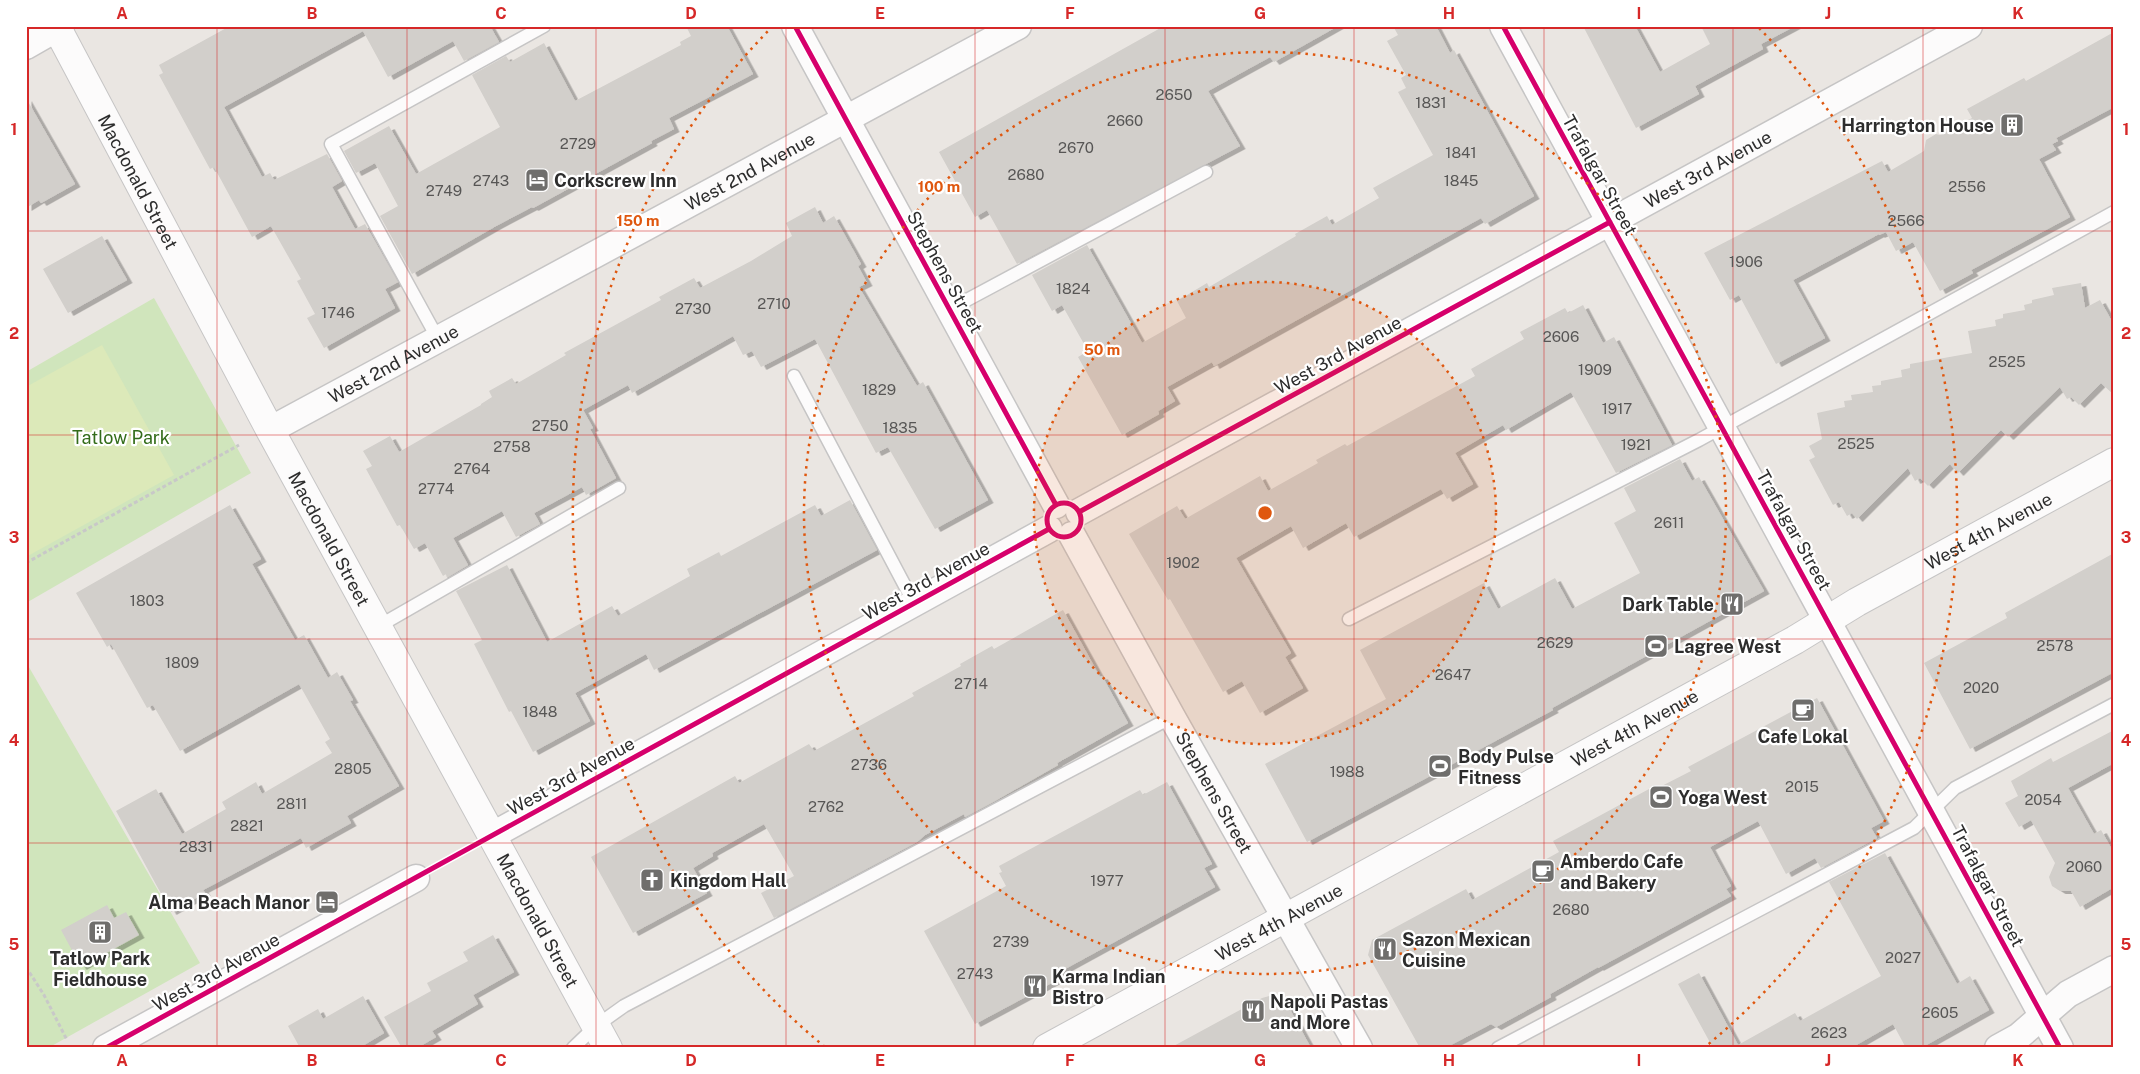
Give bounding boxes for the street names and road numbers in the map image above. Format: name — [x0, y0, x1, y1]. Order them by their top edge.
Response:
street label: Macdonald Street — [94, 111, 183, 253]
street label: Trafalgar Street — [1558, 111, 1642, 239]
street label: West 3rd Avenue — [1640, 126, 1775, 212]
street label: West 2nd Avenue — [681, 127, 818, 215]
street label: Stephens Street — [903, 207, 987, 337]
street label: West 3rd Avenue — [1271, 311, 1405, 399]
street label: West 2nd Avenue — [324, 320, 462, 407]
street label: Trafalgar Street — [1752, 466, 1836, 594]
street label: Macdonald Street — [284, 468, 375, 609]
street label: West 4th Avenue — [1921, 487, 2055, 574]
street label: West 3rd Avenue — [859, 537, 993, 625]
street label: West 4th Avenue — [1567, 684, 1702, 771]
street label: Stephens Street — [1172, 728, 1257, 857]
street label: West 3rd Avenue — [504, 732, 638, 820]
street label: Trafalgar Street — [1947, 822, 2029, 950]
street label: Macdonald Street — [493, 850, 583, 991]
street label: West 4th Avenue — [1212, 878, 1346, 965]
street label: West 3rd Avenue — [149, 928, 283, 1016]

